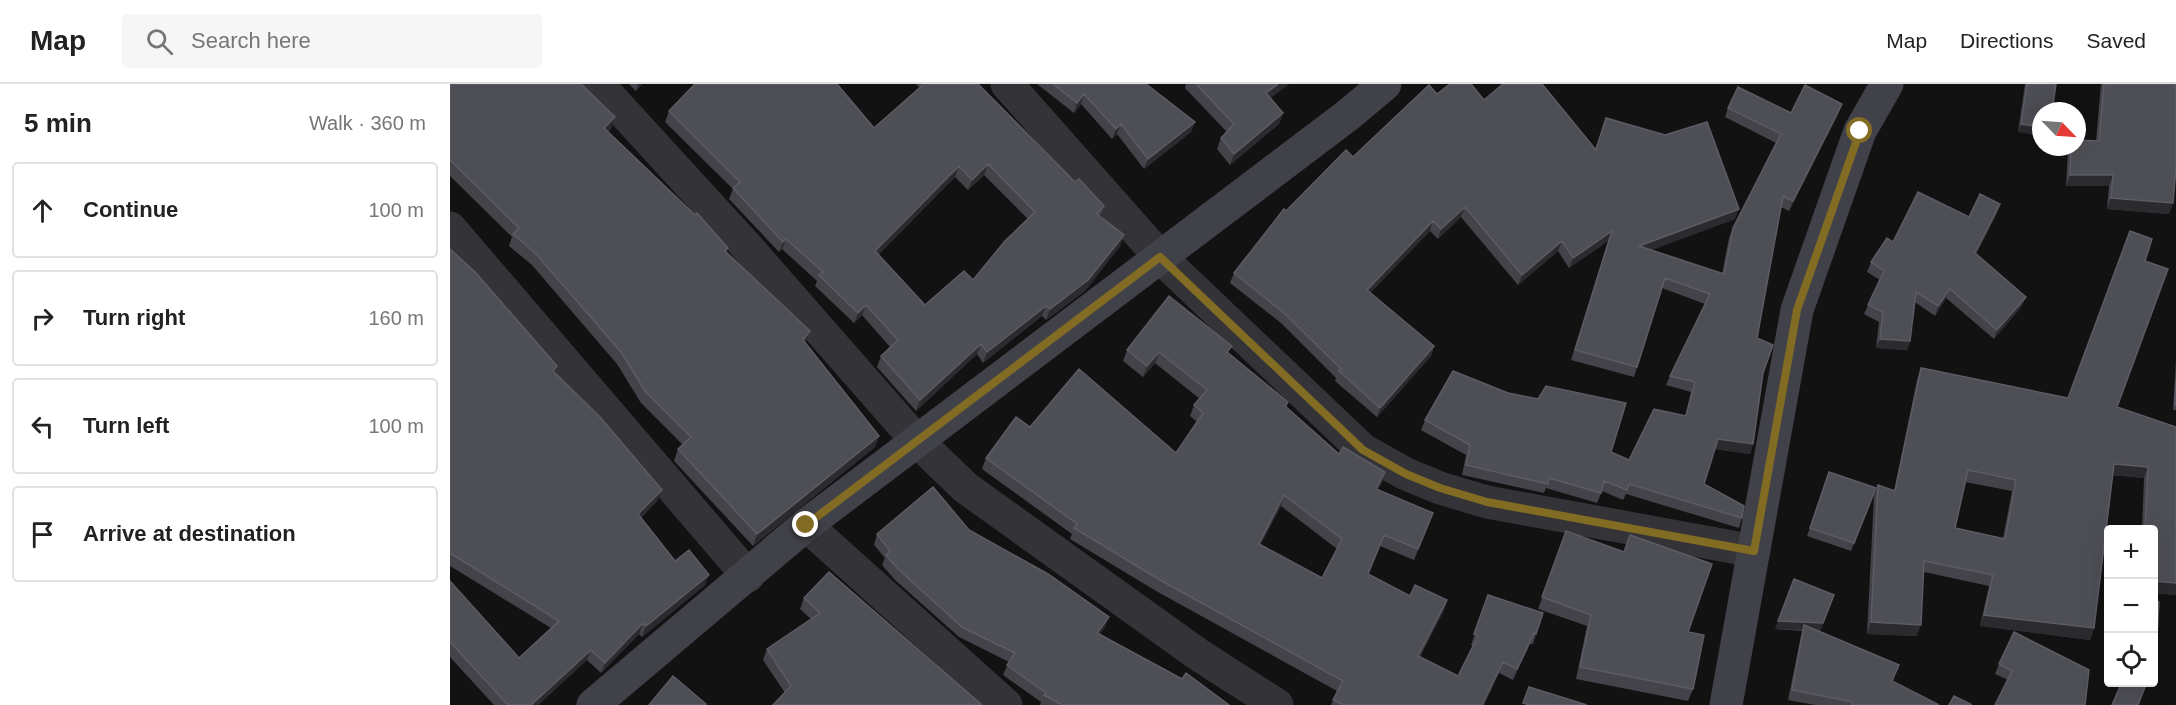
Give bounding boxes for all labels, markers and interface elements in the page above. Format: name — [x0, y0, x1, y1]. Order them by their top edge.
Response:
search box — [122, 14, 542, 68]
text: Map — [30, 25, 86, 56]
icon: search — [143, 25, 176, 58]
text: Search here — [191, 28, 311, 53]
text: Map — [1886, 29, 1927, 52]
text: Directions — [1960, 29, 2053, 52]
text: Saved — [2086, 29, 2146, 52]
north arrow — [2032, 102, 2086, 156]
text: 5 min — [24, 108, 92, 138]
text: Walk · 360 m — [309, 112, 426, 134]
route start — [1846, 117, 1872, 143]
icon: ahead — [26, 194, 59, 227]
text: Continue — [83, 197, 178, 222]
text: 100 m — [368, 199, 424, 221]
icon: right — [26, 302, 59, 335]
text: Turn right — [83, 305, 185, 330]
text: 160 m — [368, 307, 424, 329]
icon: left — [26, 410, 59, 443]
text: Turn left — [83, 413, 169, 438]
text: 100 m — [368, 415, 424, 437]
route end — [792, 511, 818, 537]
icon: arrive — [26, 518, 59, 551]
text: Arrive at destination — [83, 521, 296, 546]
map controls — [2104, 525, 2158, 687]
button: + — [2104, 525, 2158, 579]
button: − — [2104, 579, 2158, 633]
button: locate — [2104, 633, 2158, 687]

